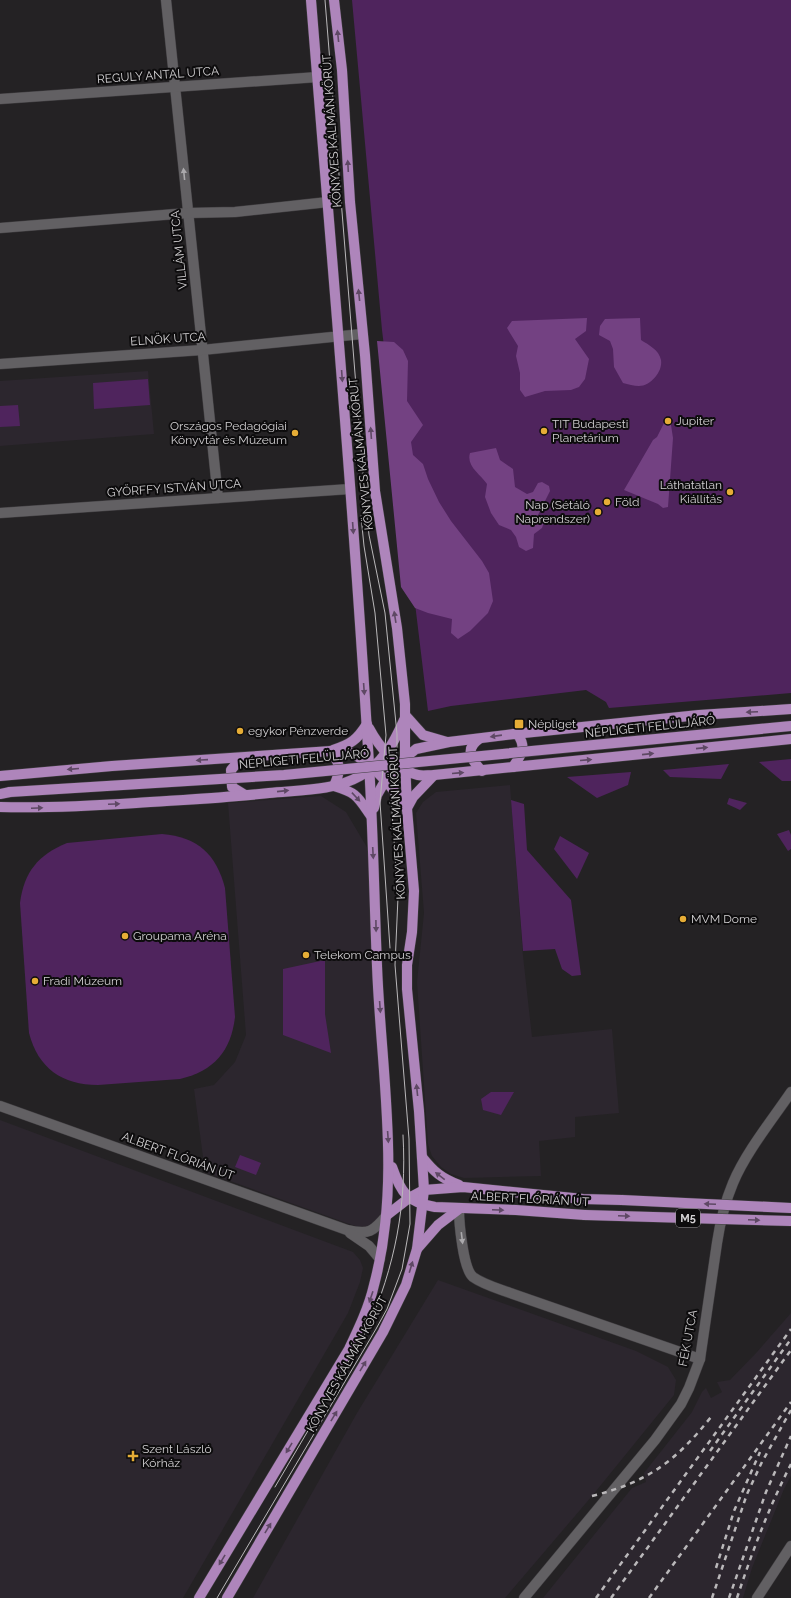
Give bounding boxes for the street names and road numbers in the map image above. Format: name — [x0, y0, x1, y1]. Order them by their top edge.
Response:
street label: KÖNYVES KÁLMÁN KÖRÚT — [320, 53, 344, 208]
street label: REGULY ANTAL UTCA — [96, 64, 220, 86]
street label: VILLÁM UTCA — [168, 210, 190, 290]
street label: ELNÖK UTCA — [130, 329, 206, 349]
street label: KÖNYVES KÁLMÁN KÖRÚT — [346, 376, 376, 531]
street label: GYŐRFFY ISTVÁN UTCA — [106, 476, 242, 500]
street label: NÉPLIGETI FELÜLJÁRÓ — [584, 713, 716, 741]
street label: KÖNYVES KÁLMÁN KÖRÚT — [386, 745, 408, 900]
street label: NÉPLIGETI FELÜLJÁRÓ — [238, 746, 370, 772]
street label: ALBERT FLÓRIÁN ÚT — [120, 1129, 237, 1183]
street label: ALBERT FLÓRIÁN ÚT — [470, 1189, 590, 1209]
road number: M5 — [676, 1209, 700, 1227]
street label: KÖNYVES KÁLMÁN KÖRÚT — [304, 1293, 391, 1434]
street label: FÉK UTCA — [676, 1309, 700, 1367]

